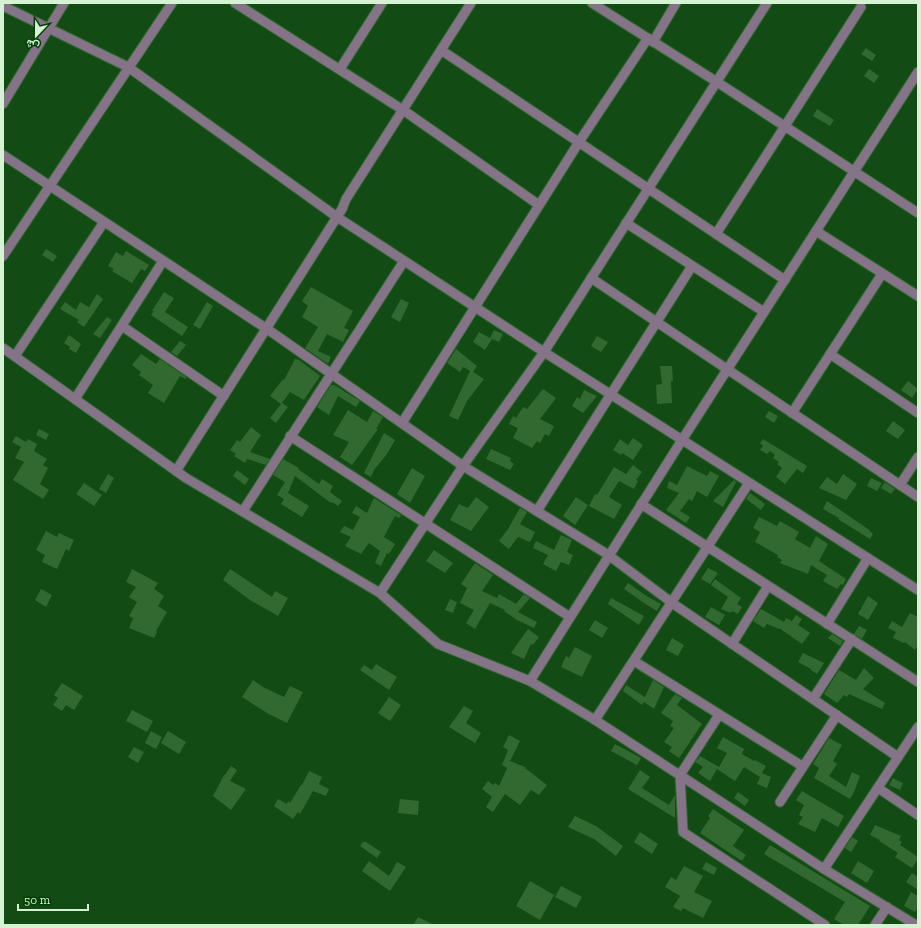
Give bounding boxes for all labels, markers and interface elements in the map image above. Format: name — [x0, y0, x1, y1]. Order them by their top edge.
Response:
north arrow — [16, 16, 56, 56]
text: ش — [24, 36, 41, 53]
scale bar — [18, 886, 88, 912]
text: 50 m — [24, 893, 51, 907]

